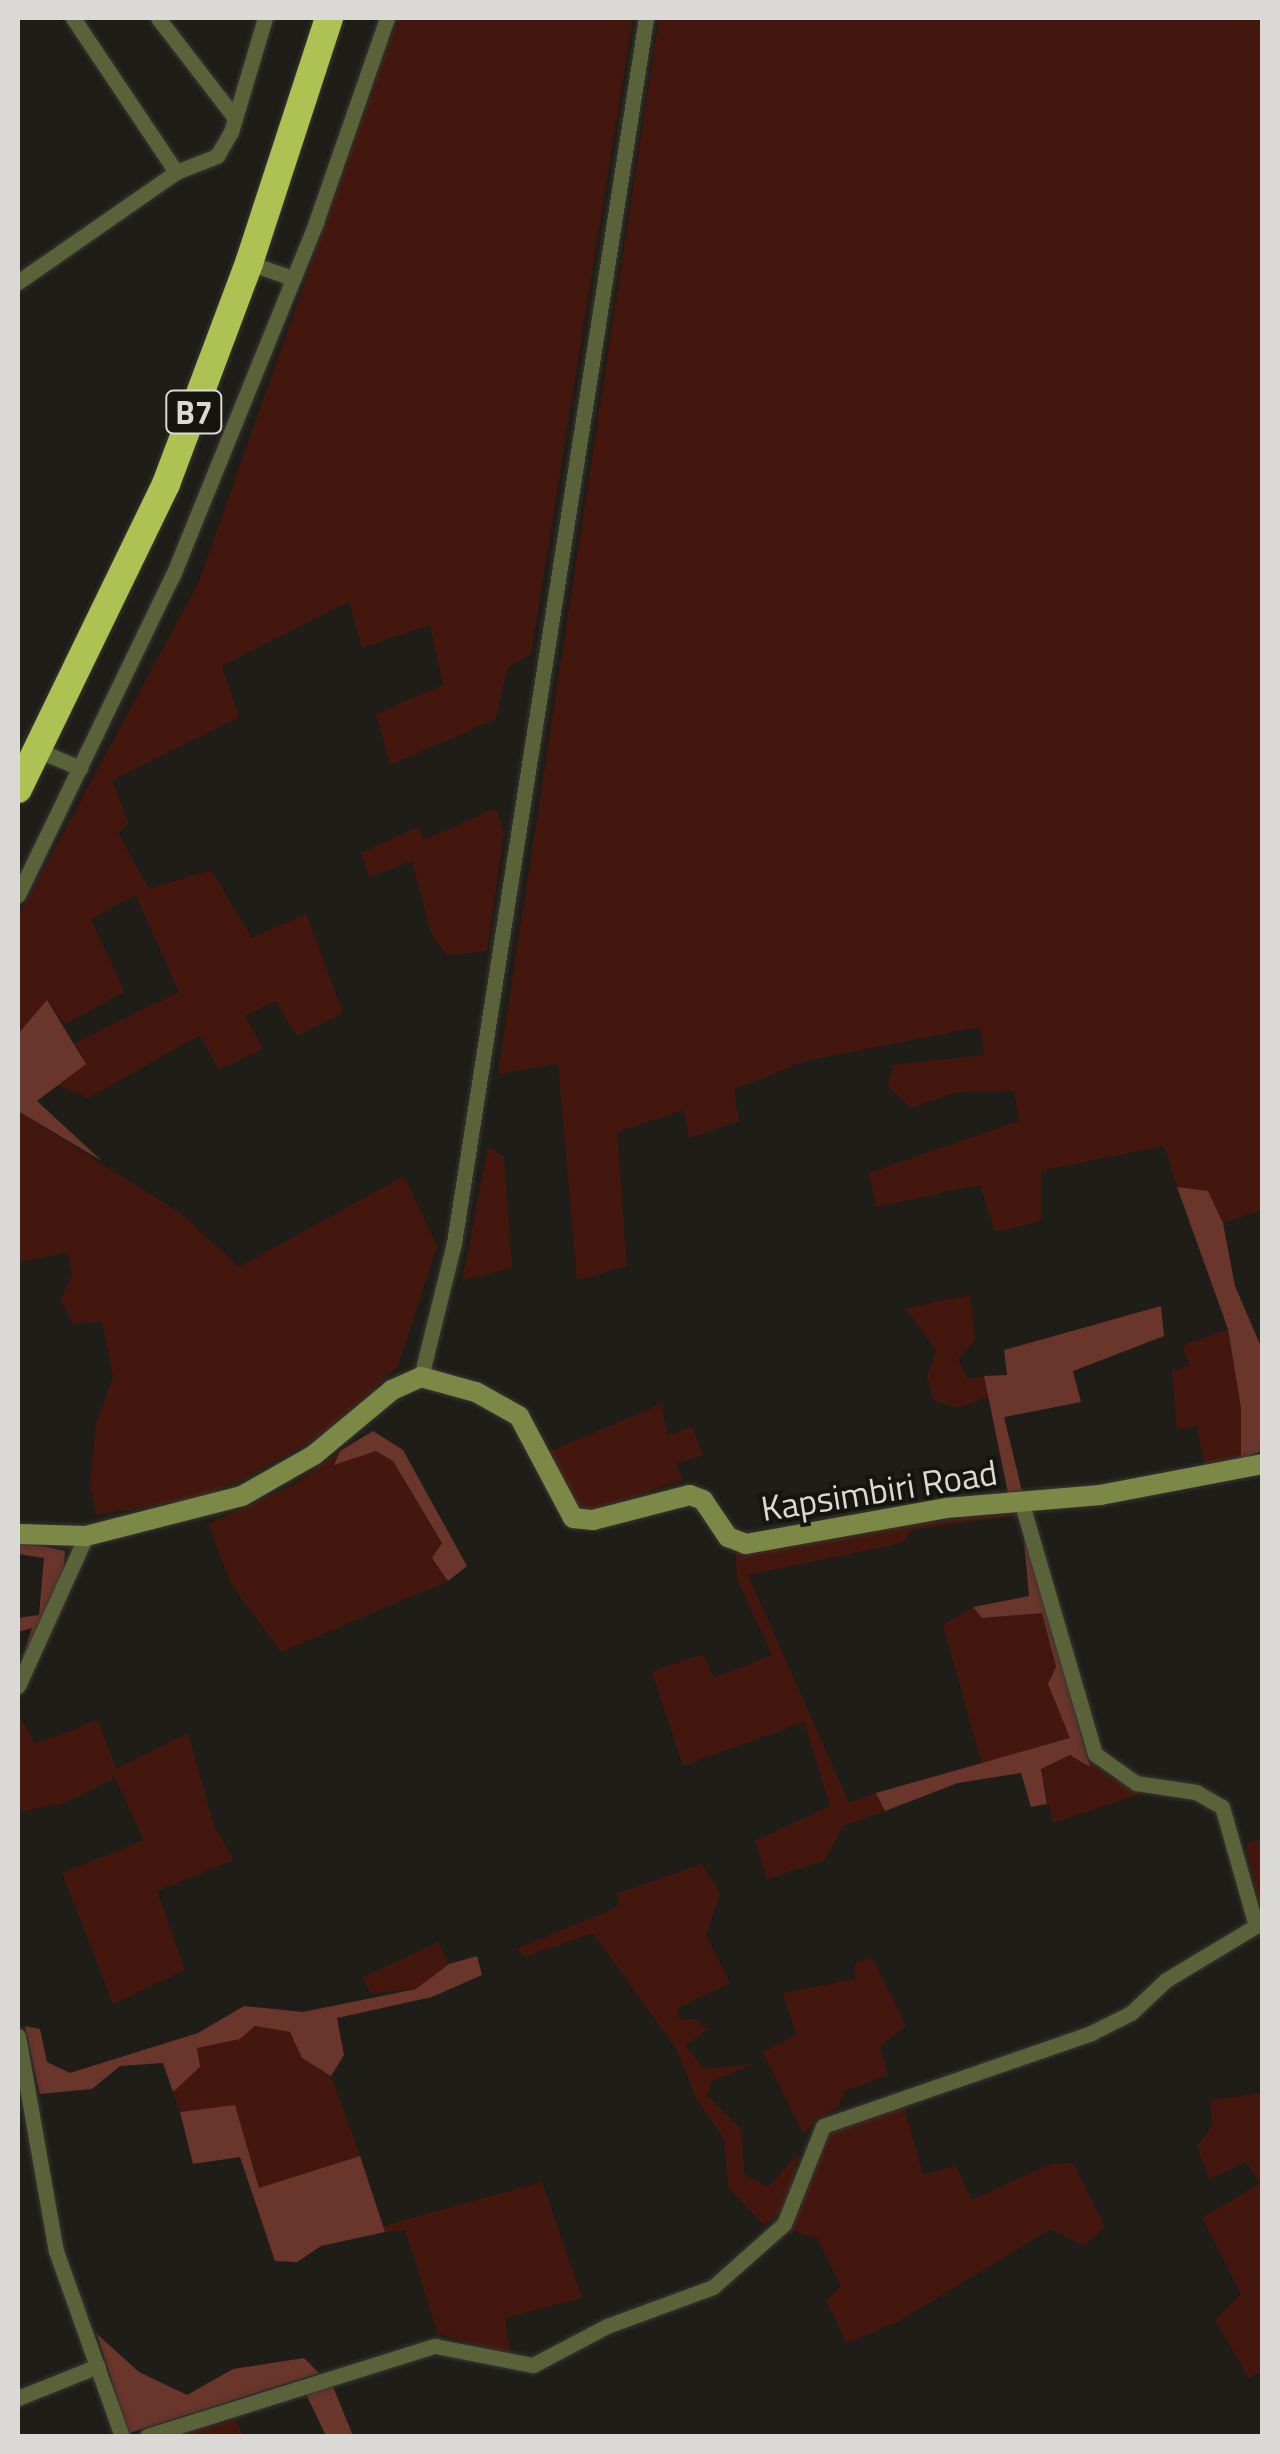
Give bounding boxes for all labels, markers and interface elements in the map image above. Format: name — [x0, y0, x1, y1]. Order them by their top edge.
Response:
road number: B7 — [164, 385, 224, 439]
street label: Kapsimbiri Road — [758, 1451, 1000, 1529]

